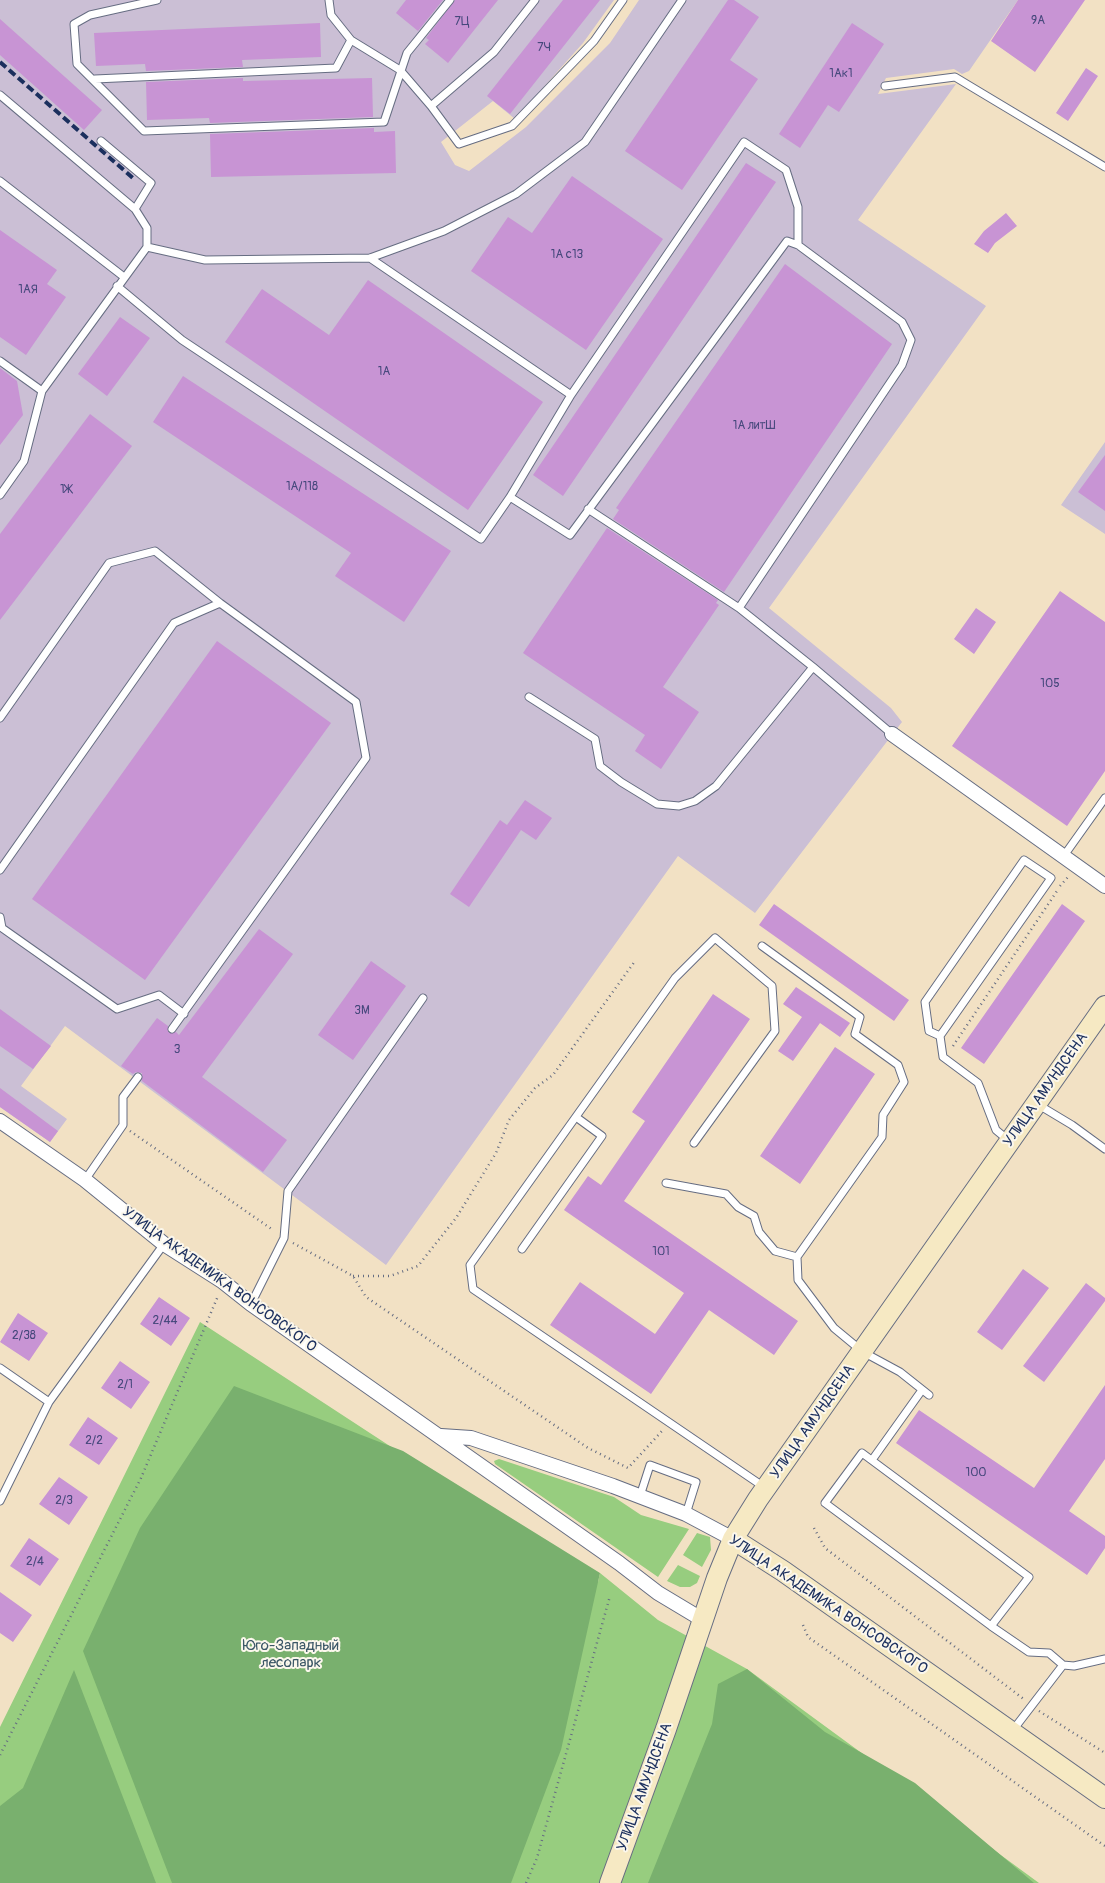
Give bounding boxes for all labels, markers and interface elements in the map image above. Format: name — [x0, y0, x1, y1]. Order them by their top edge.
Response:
house number: 9А — [1031, 14, 1045, 28]
house number: 7Ц — [455, 15, 469, 29]
house number: 7Ч — [537, 41, 551, 55]
house number: 1Ак1 — [829, 67, 853, 81]
house number: 1А с13 — [551, 248, 583, 262]
house number: 1АЯ — [18, 283, 38, 297]
house number: 1А — [378, 365, 390, 379]
house number: 1А литШ — [733, 419, 775, 433]
house number: 1А/118 — [286, 480, 318, 494]
house number: 1Ж — [60, 483, 72, 497]
house number: 105 — [1040, 677, 1060, 691]
house number: 3М — [354, 1004, 370, 1018]
street label: УЛИЦА АМУНДСЕНА — [1000, 1030, 1092, 1150]
house number: 3 — [174, 1043, 180, 1057]
street label: УЛИЦА АКАДЕМИКА ВОНСОВСКОГО — [118, 1203, 320, 1357]
house number: 101 — [652, 1245, 670, 1259]
house number: 2/44 — [153, 1314, 177, 1328]
house number: 2/38 — [12, 1329, 36, 1343]
street label: УЛИЦА АМУНДСЕНА — [767, 1362, 859, 1482]
house number: 2/1 — [117, 1378, 133, 1392]
house number: 2/2 — [85, 1434, 103, 1448]
house number: 100 — [965, 1466, 987, 1480]
house number: 2/3 — [55, 1494, 73, 1508]
street label: УЛИЦА АКАДЕМИКА ВОНСОВСКОГО — [725, 1532, 931, 1678]
house number: 2/4 — [26, 1555, 44, 1569]
park label: Юго-Западный лесопарк — [243, 1637, 339, 1672]
street label: УЛИЦА АМУНДСЕНА — [613, 1721, 677, 1853]

